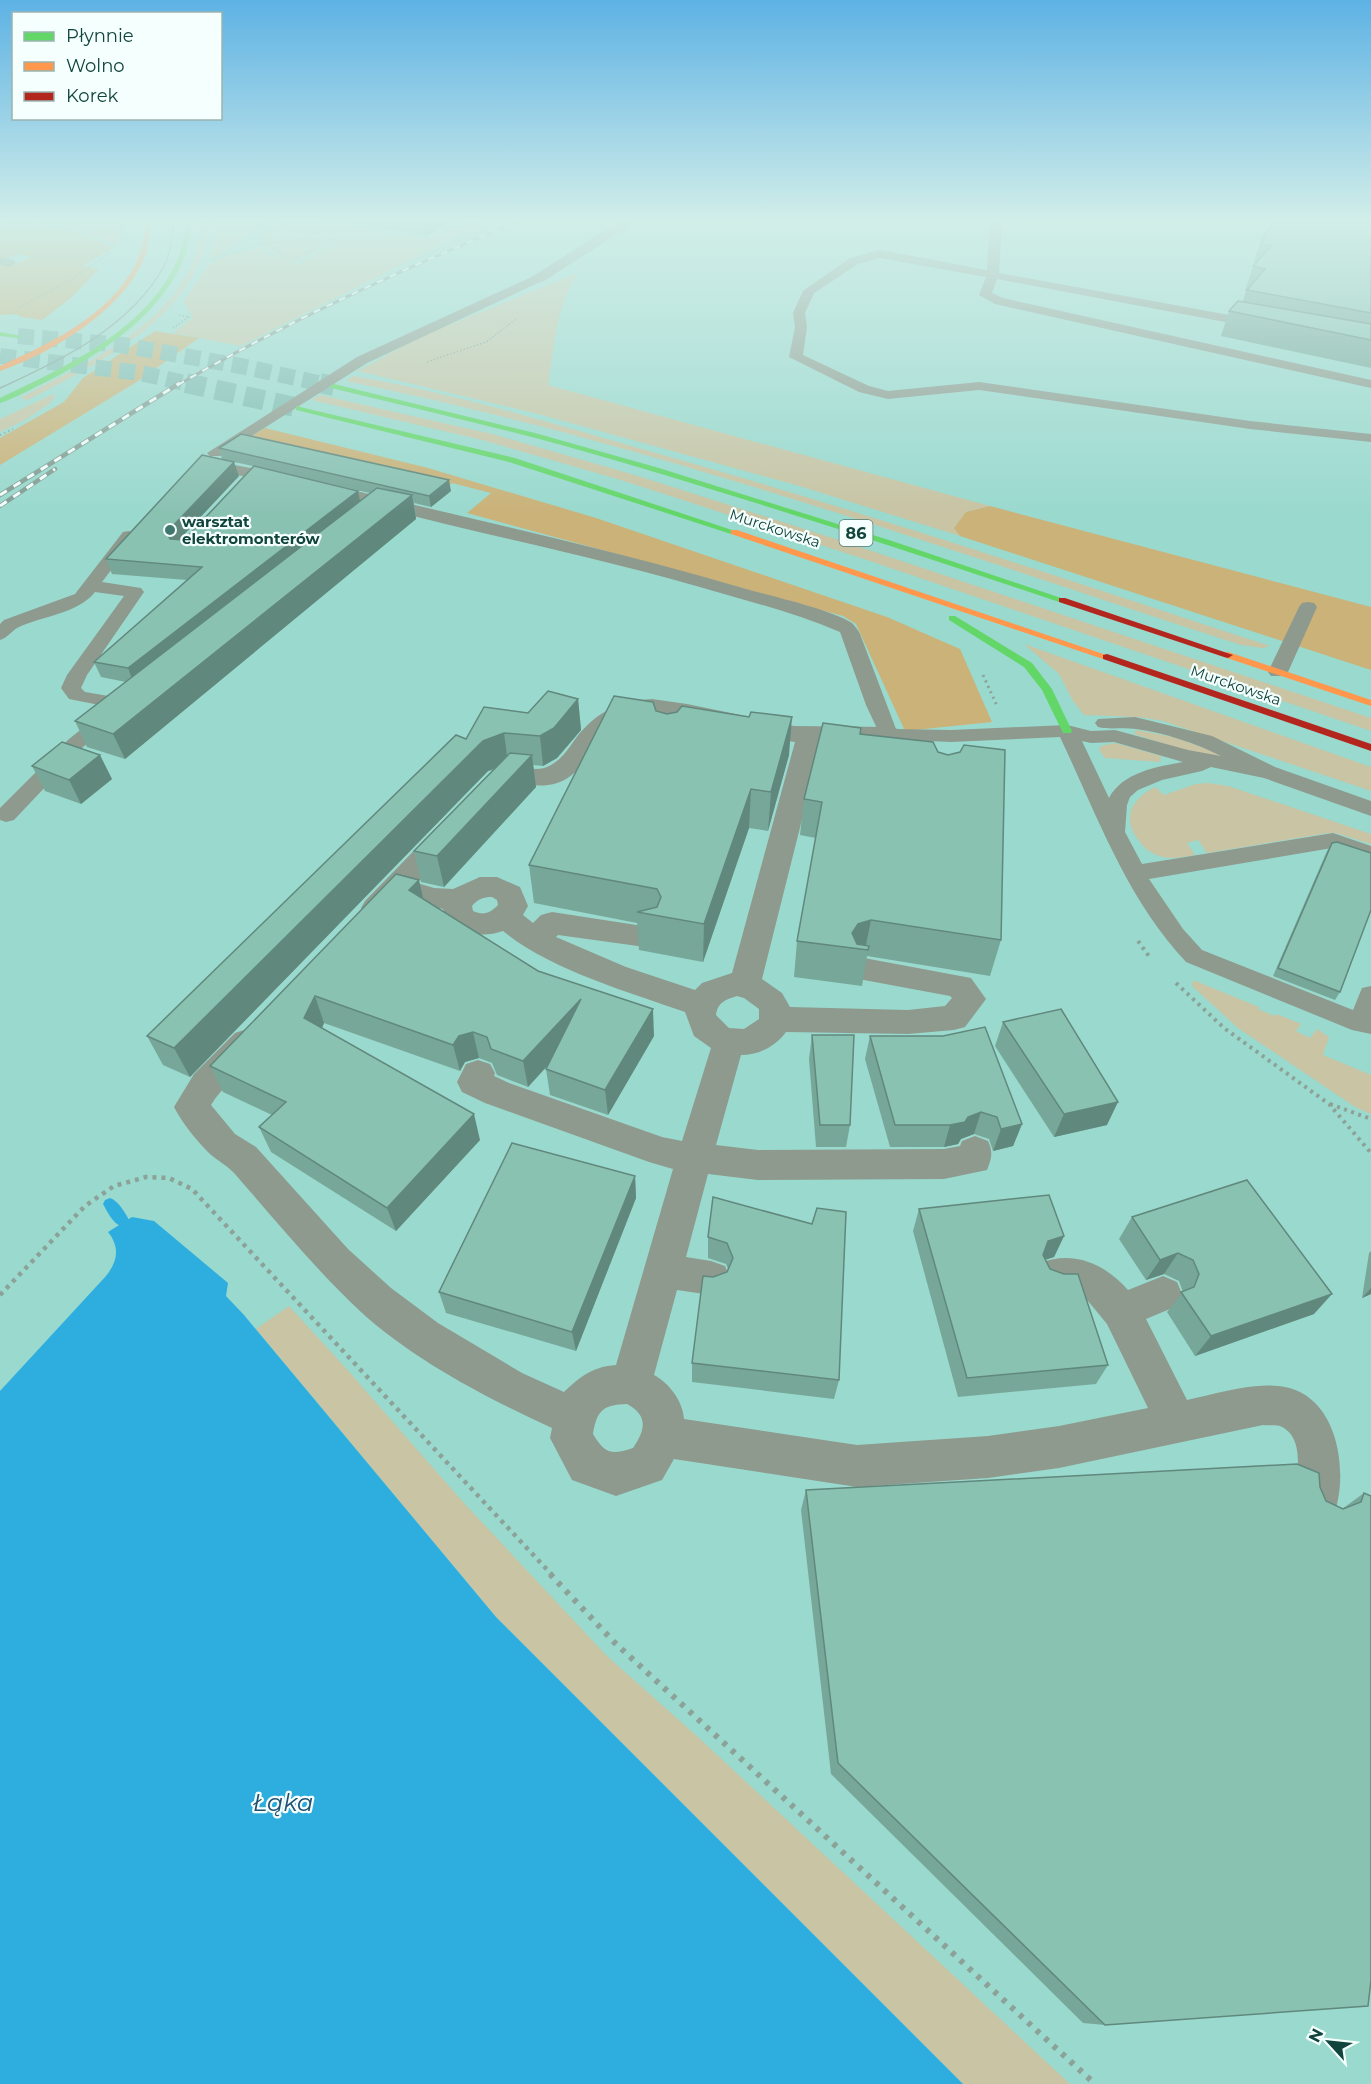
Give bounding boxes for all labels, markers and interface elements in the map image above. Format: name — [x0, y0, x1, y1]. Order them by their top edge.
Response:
legend — [12, 12, 222, 120]
text: Płynnie — [66, 25, 134, 47]
text: Wolno — [66, 55, 125, 77]
text: Korek — [66, 85, 119, 107]
street label: Murckowska — [727, 504, 823, 552]
place label: warsztat elektromonterów — [182, 512, 321, 548]
road number: 86 — [840, 520, 872, 546]
marker: warsztat elektromonterów — [163, 523, 177, 537]
street label: Murckowska — [1188, 661, 1284, 709]
water label: Łąka — [253, 1788, 313, 1817]
north arrow — [1299, 2012, 1359, 2072]
text: N — [1305, 2025, 1327, 2045]

